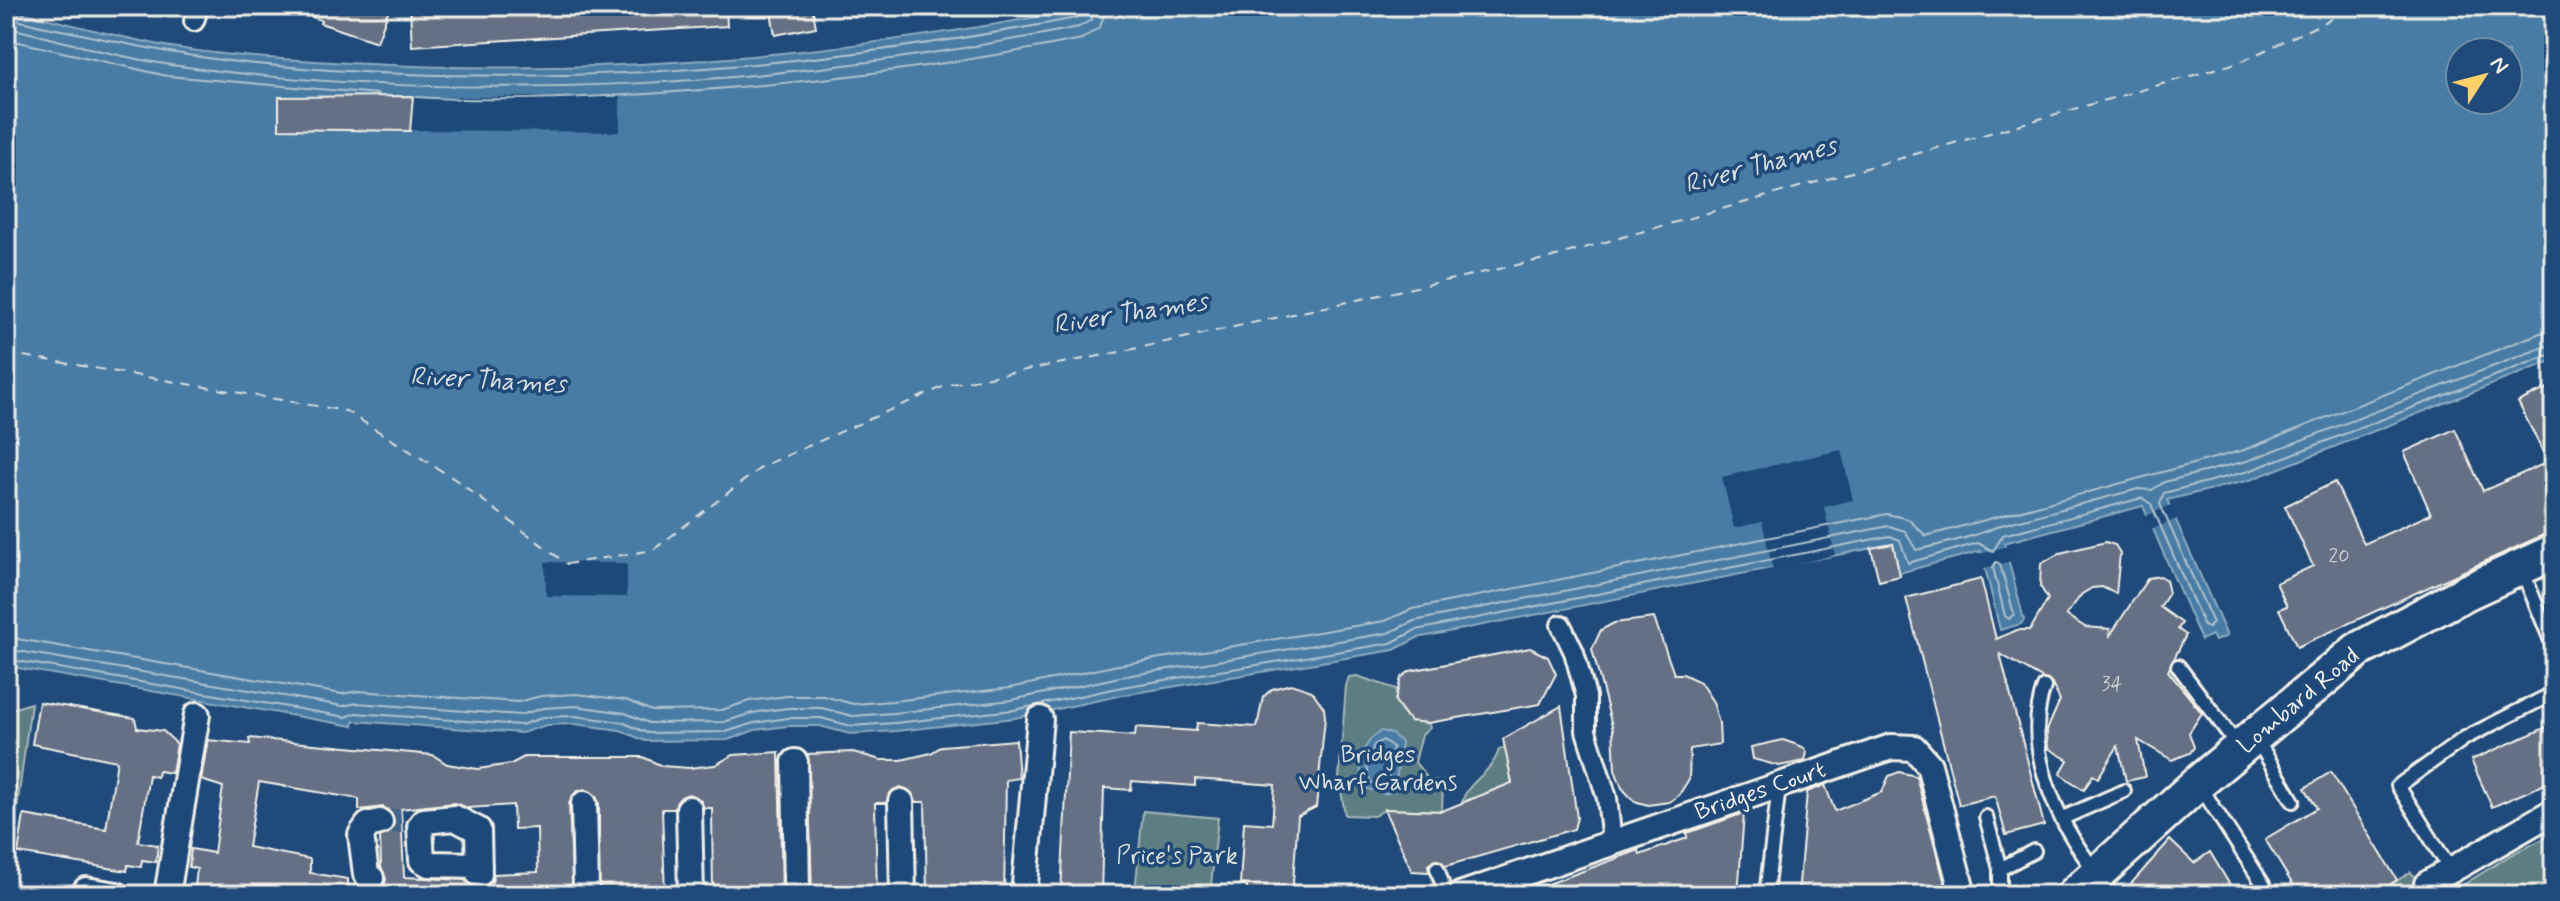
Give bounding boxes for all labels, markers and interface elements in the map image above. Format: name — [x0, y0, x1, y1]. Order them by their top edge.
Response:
north arrow — [2444, 36, 2524, 116]
text: N — [2483, 51, 2514, 80]
water label: River Thames — [1681, 129, 1843, 203]
water label: River Thames — [1051, 285, 1212, 343]
water label: River Thames — [409, 360, 569, 402]
house number: 20 — [2328, 543, 2350, 570]
street label: Lombard Road — [2231, 641, 2366, 761]
house number: 34 — [2101, 671, 2123, 698]
park label: Bridges Wharf Gardens — [1298, 740, 1458, 799]
street label: Bridges Court — [1691, 755, 1830, 828]
park label: Price's Park — [1116, 841, 1238, 872]

